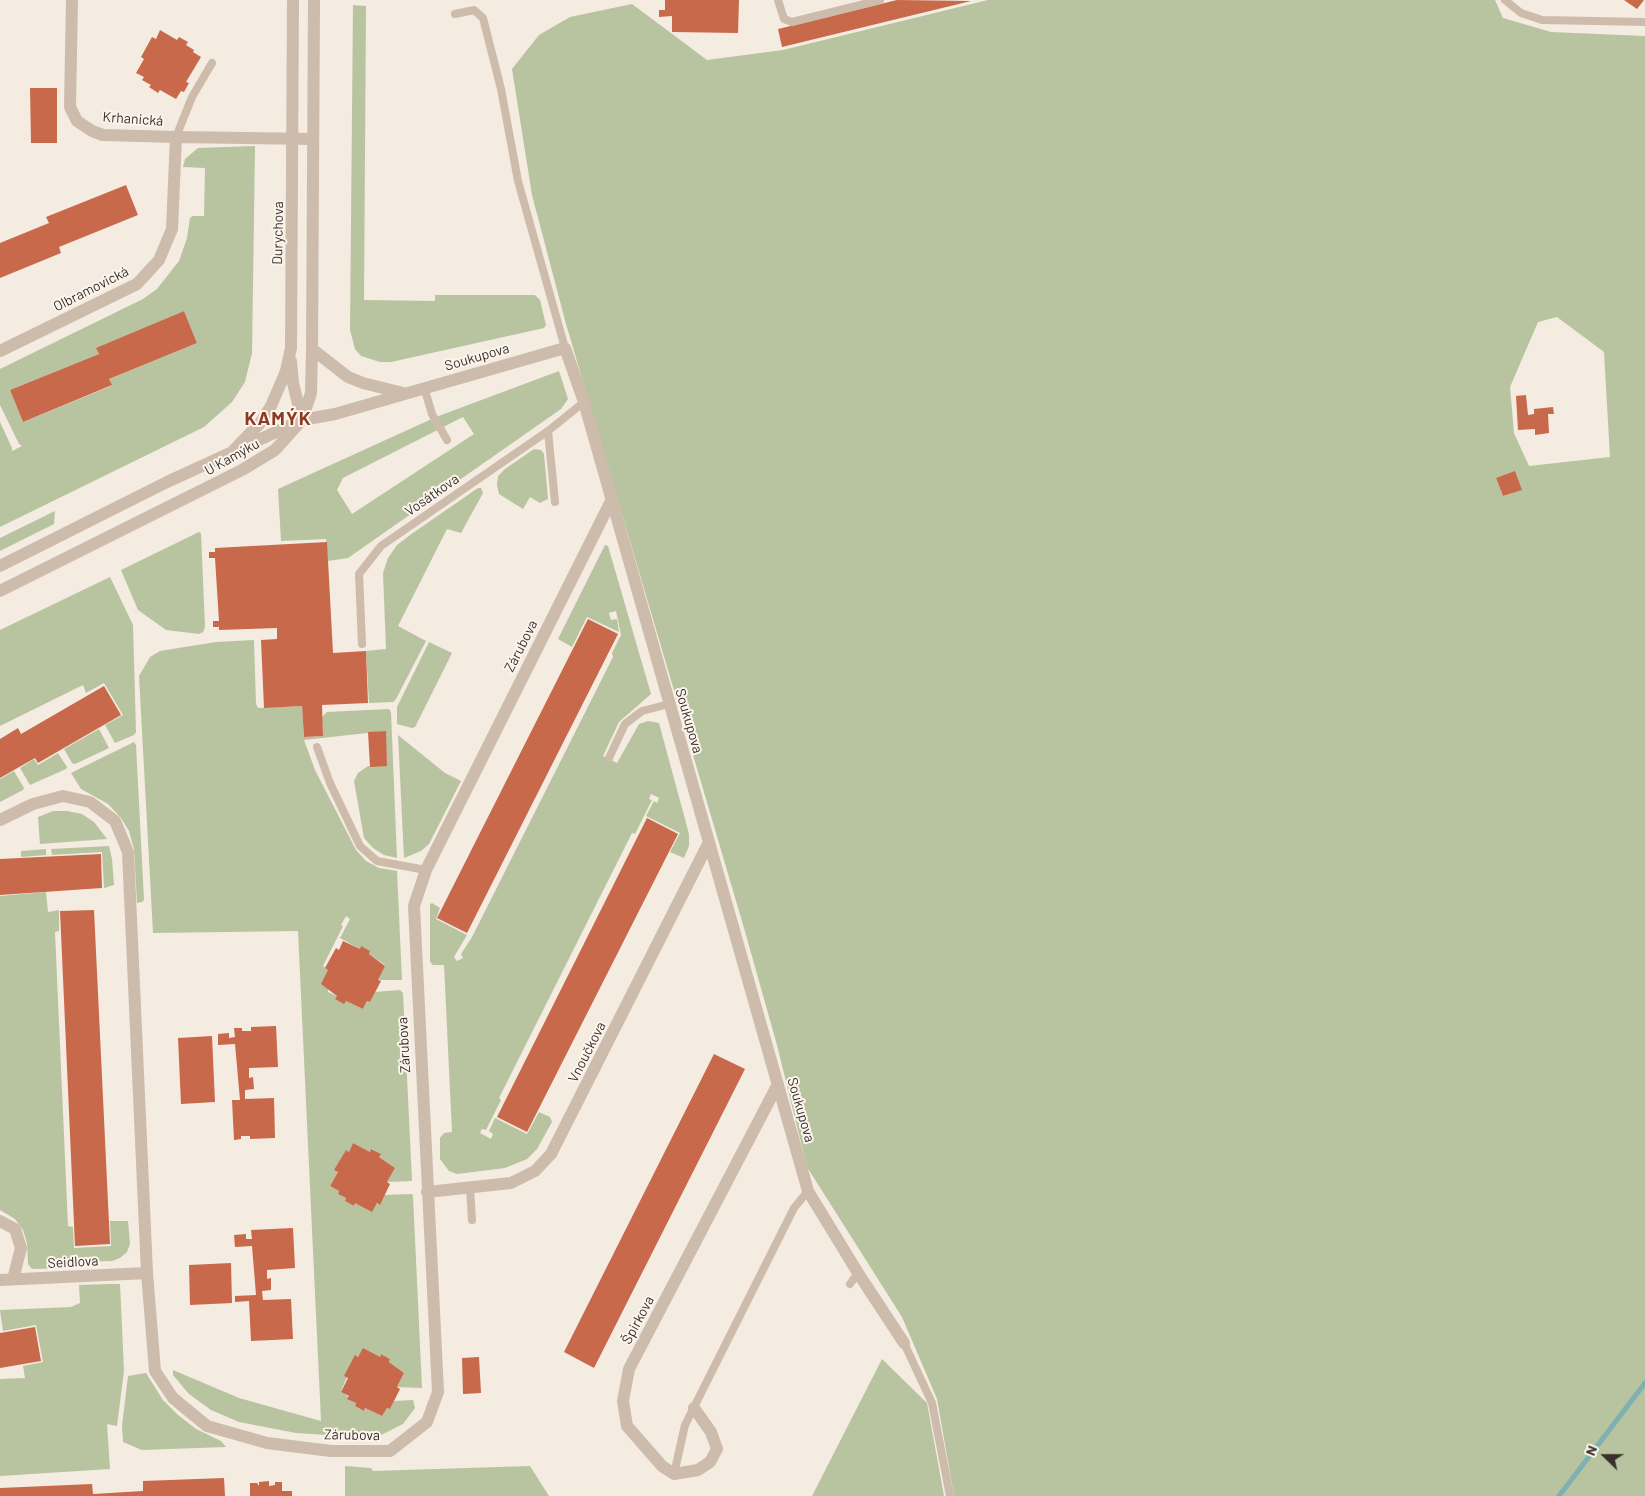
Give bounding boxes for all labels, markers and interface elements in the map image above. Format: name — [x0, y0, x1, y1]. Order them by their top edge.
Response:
street label: Krhanická — [102, 109, 164, 129]
street label: Durychova — [269, 201, 287, 265]
street label: Olbramovická — [51, 263, 131, 315]
street label: Soukupova — [443, 340, 511, 374]
district label: KAMÝK — [244, 408, 312, 430]
street label: U Kamýku — [202, 435, 262, 479]
street label: Vosátkova — [402, 470, 462, 520]
street label: Zárubova — [501, 617, 541, 675]
street label: Soukupova — [672, 687, 706, 755]
street label: Zárubova — [394, 1017, 414, 1073]
street label: Vnoučkova — [565, 1019, 609, 1085]
street label: Soukupova — [784, 1076, 818, 1144]
street label: Seidlova — [47, 1252, 99, 1272]
street label: Špirkova — [618, 1293, 658, 1347]
street label: Zárubova — [324, 1426, 380, 1444]
north arrow — [1580, 1431, 1630, 1481]
text: N — [1581, 1443, 1600, 1458]

